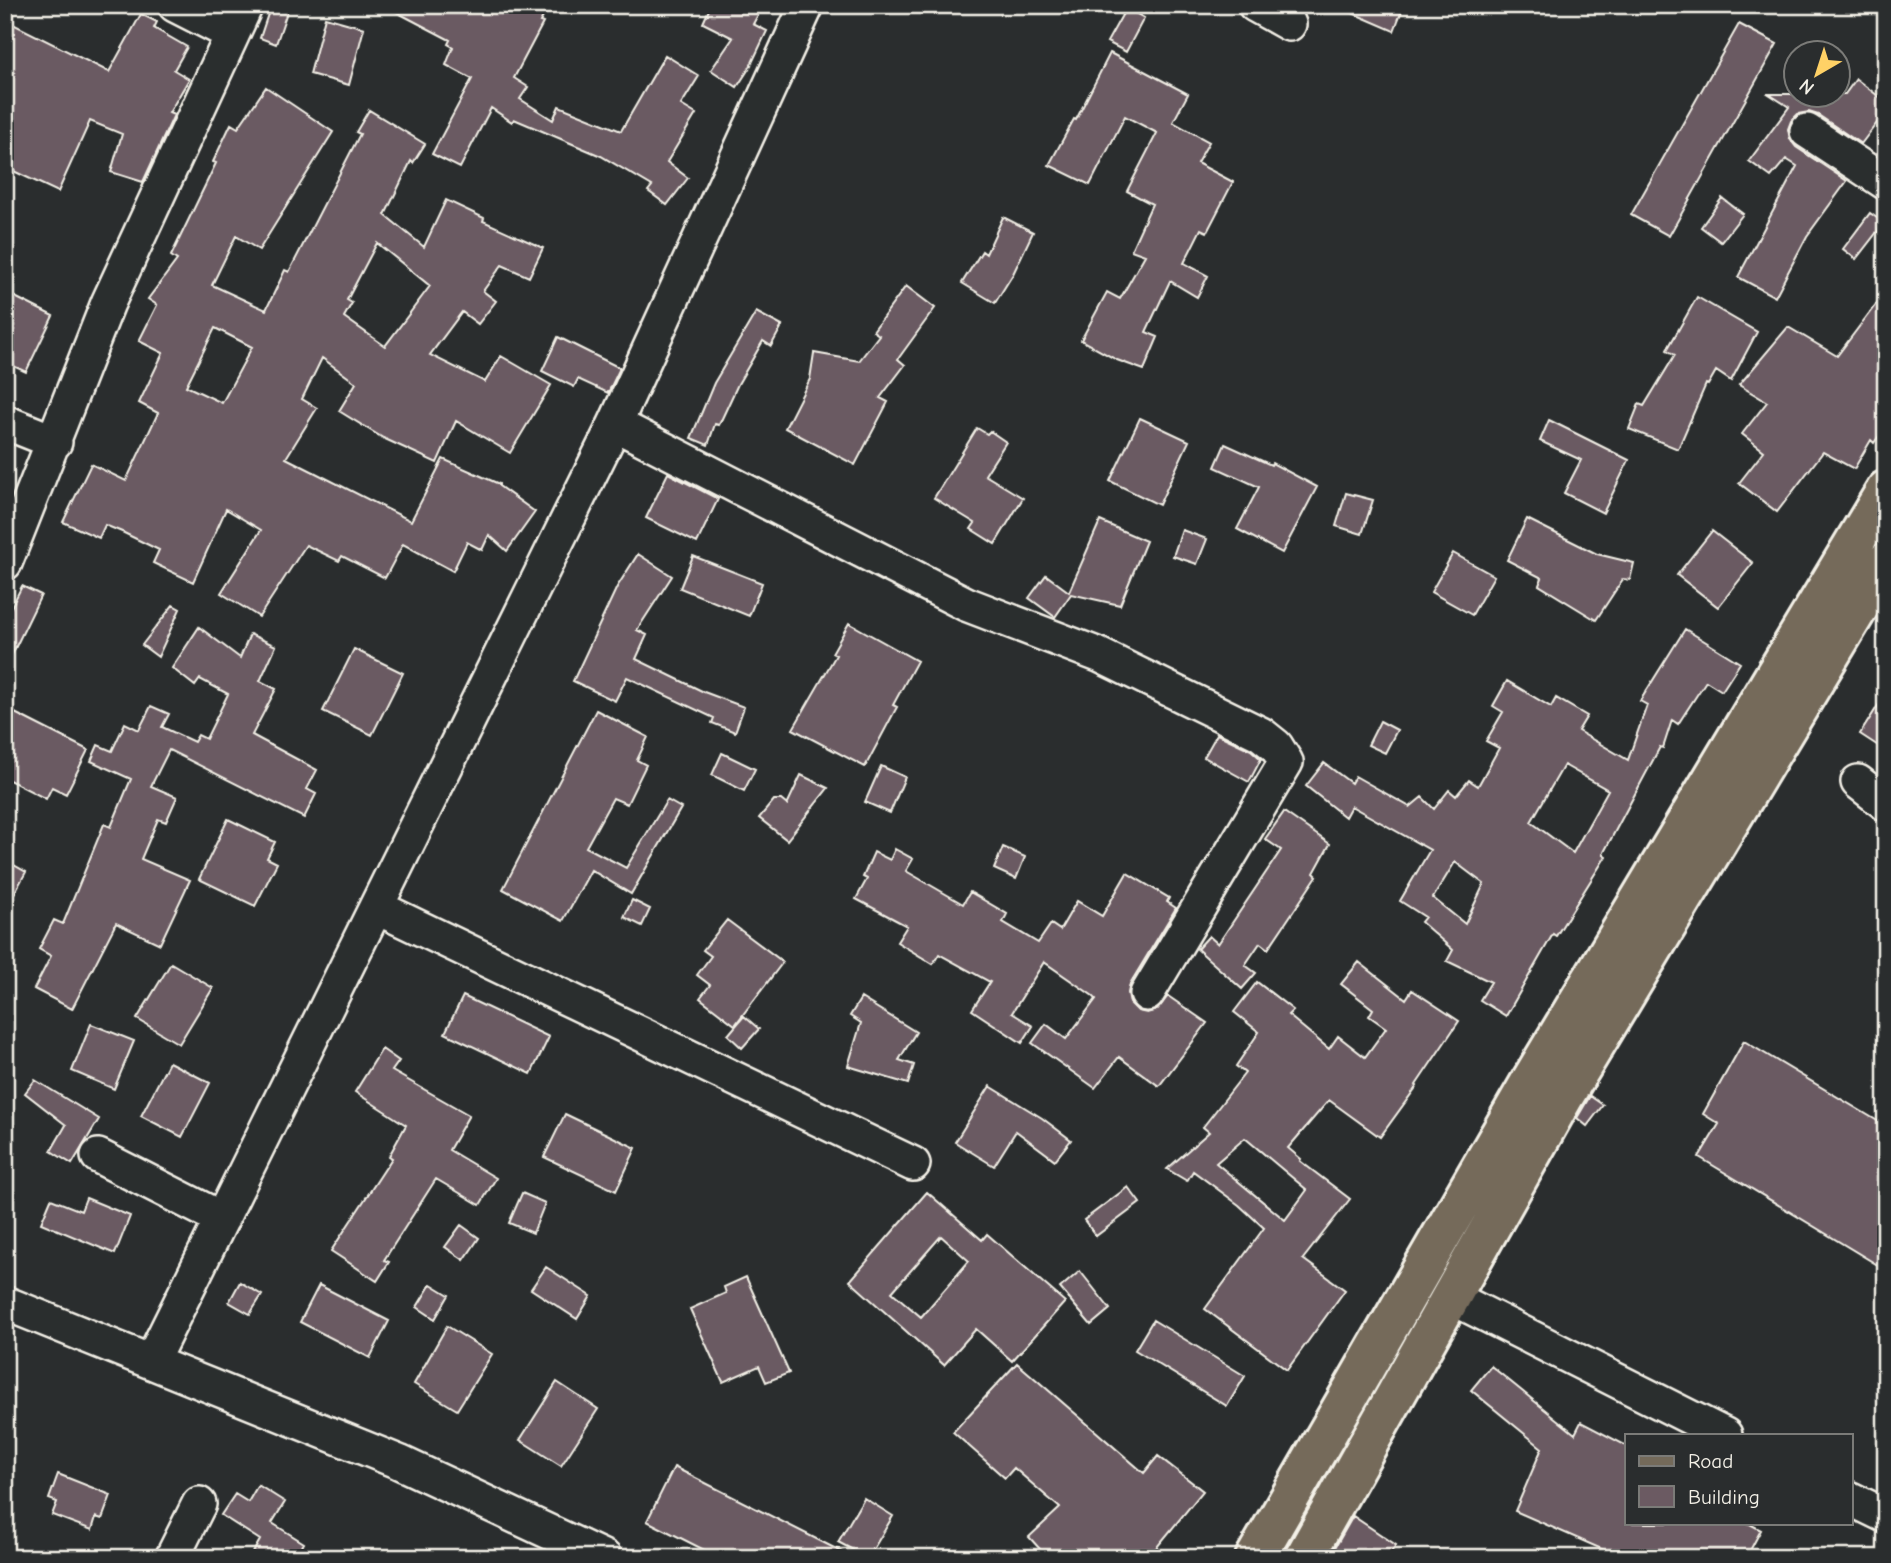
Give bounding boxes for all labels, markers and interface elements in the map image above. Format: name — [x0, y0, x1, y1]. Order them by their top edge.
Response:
north arrow — [1783, 38, 1853, 108]
text: N — [1795, 74, 1819, 99]
legend — [1625, 1434, 1853, 1524]
text: Road — [1688, 1449, 1733, 1473]
text: Building — [1688, 1485, 1760, 1509]

